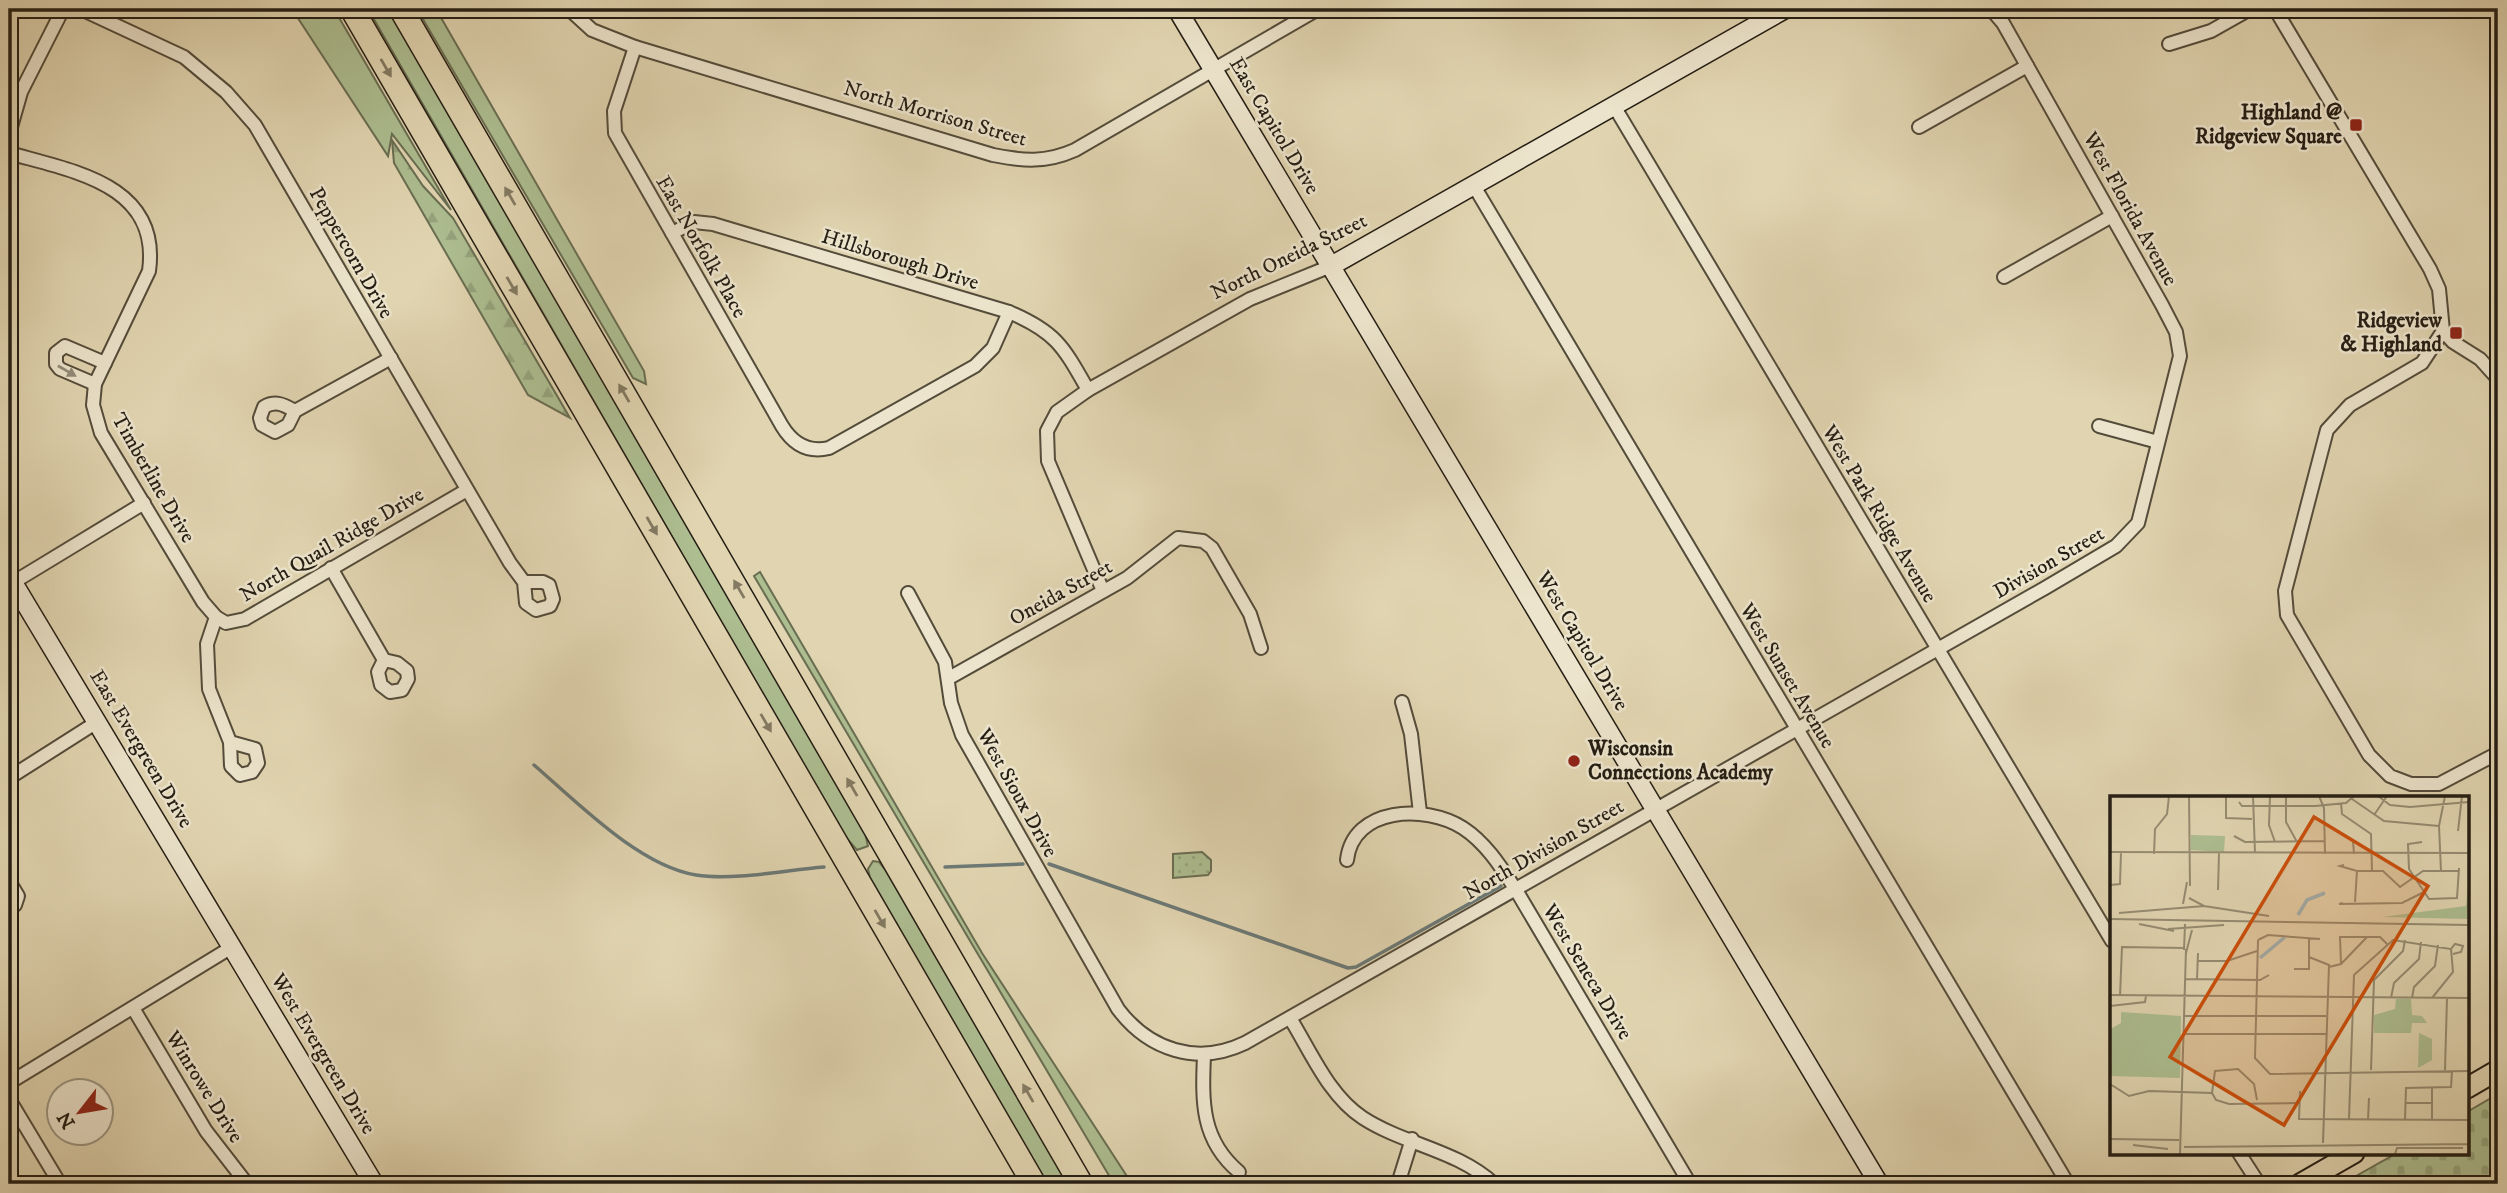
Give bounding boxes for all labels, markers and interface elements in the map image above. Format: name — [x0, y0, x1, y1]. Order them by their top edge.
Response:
street label: East Capitol Drive — [1223, 53, 1325, 199]
one-way arrow — [380, 58, 392, 77]
street label: North Morrison Street — [840, 75, 1030, 153]
place label: Highland @ Ridgeview Square — [2195, 100, 2342, 150]
marker: Highland @ Ridgeview Square — [2348, 117, 2364, 133]
street label: West Florida Avenue — [2076, 127, 2183, 291]
street label: East Norfolk Place — [650, 171, 752, 323]
street label: Peppercorn Drive — [303, 183, 399, 324]
one-way arrow — [504, 186, 516, 206]
street label: North Oneida Street — [1207, 208, 1372, 306]
street label: Hillsborough Drive — [818, 224, 982, 296]
one-way arrow — [506, 276, 518, 296]
place label: Ridgeview & Highland — [2340, 308, 2443, 358]
marker: Ridgeview & Highland — [2448, 325, 2464, 341]
one-way arrow — [58, 365, 77, 377]
one-way arrow — [618, 383, 630, 402]
street label: Timberline Drive — [105, 408, 201, 548]
street label: West Park Ridge Avenue — [1815, 420, 1943, 608]
street label: North Quail Ridge Drive — [235, 482, 429, 608]
one-way arrow — [646, 516, 659, 535]
street label: Division Street — [1989, 521, 2109, 605]
street label: Oneida Street — [1005, 554, 1117, 632]
street label: West Capitol Drive — [1530, 566, 1634, 716]
one-way arrow — [732, 580, 745, 599]
street label: West Sunset Avenue — [1733, 598, 1841, 754]
street label: East Evergreen Drive — [84, 665, 199, 833]
one-way arrow — [760, 713, 772, 732]
street label: West Sioux Drive — [970, 723, 1063, 862]
place label: Wisconsin Connections Academy — [1587, 736, 1774, 786]
marker: Wisconsin Connections Academy — [1566, 753, 1582, 769]
one-way arrow — [846, 777, 858, 796]
street label: North Division Street — [1459, 793, 1629, 906]
inset map — [2110, 796, 2468, 1154]
street label: West Seneca Drive — [1536, 899, 1638, 1045]
one-way arrow — [874, 910, 887, 929]
street label: West Evergreen Drive — [264, 968, 381, 1139]
street label: Winrowe Drive — [159, 1025, 249, 1148]
north arrow — [46, 1078, 116, 1148]
one-way arrow — [1022, 1084, 1034, 1103]
text: N — [53, 1107, 81, 1133]

